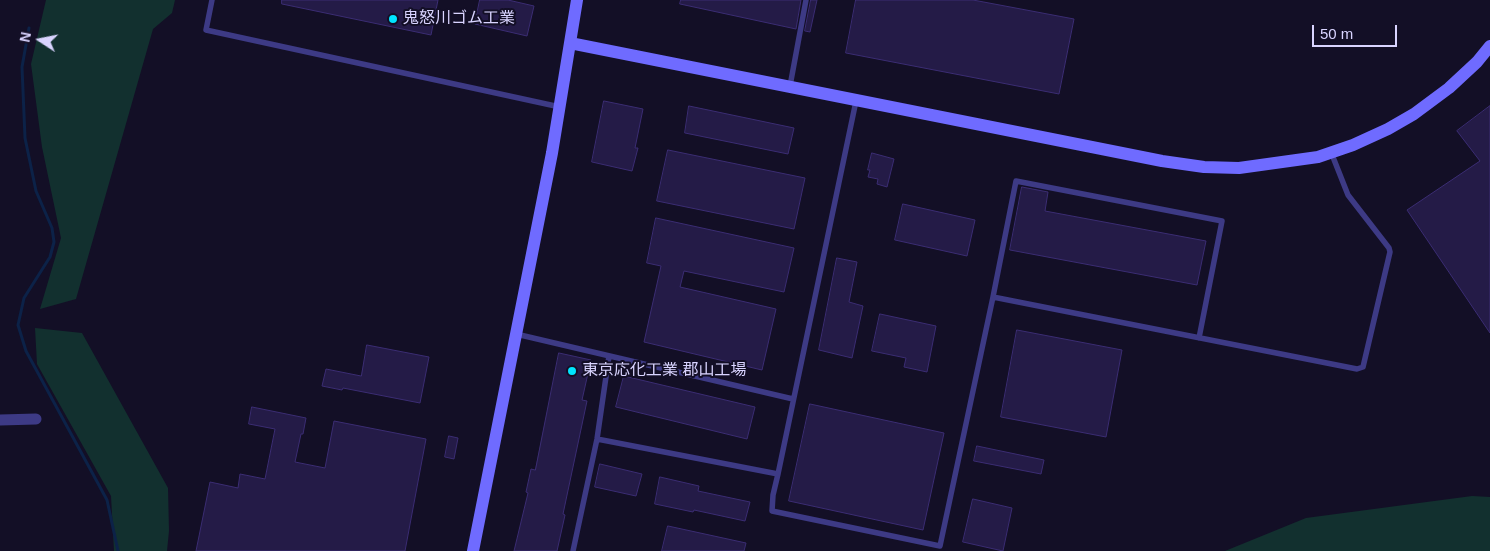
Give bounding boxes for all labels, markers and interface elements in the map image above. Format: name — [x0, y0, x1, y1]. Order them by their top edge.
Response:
place label: 鬼怒川ゴム工業 — [403, 9, 515, 29]
marker: 鬼怒川ゴム工業 — [387, 13, 399, 25]
north arrow — [15, 15, 65, 65]
scale bar — [1315, 15, 1400, 47]
text: 50 m — [1320, 25, 1353, 42]
text: N — [16, 31, 34, 44]
place label: 東京応化工業 郡山工場 — [582, 361, 746, 381]
marker: 東京応化工業 郡山工場 — [566, 365, 578, 377]

